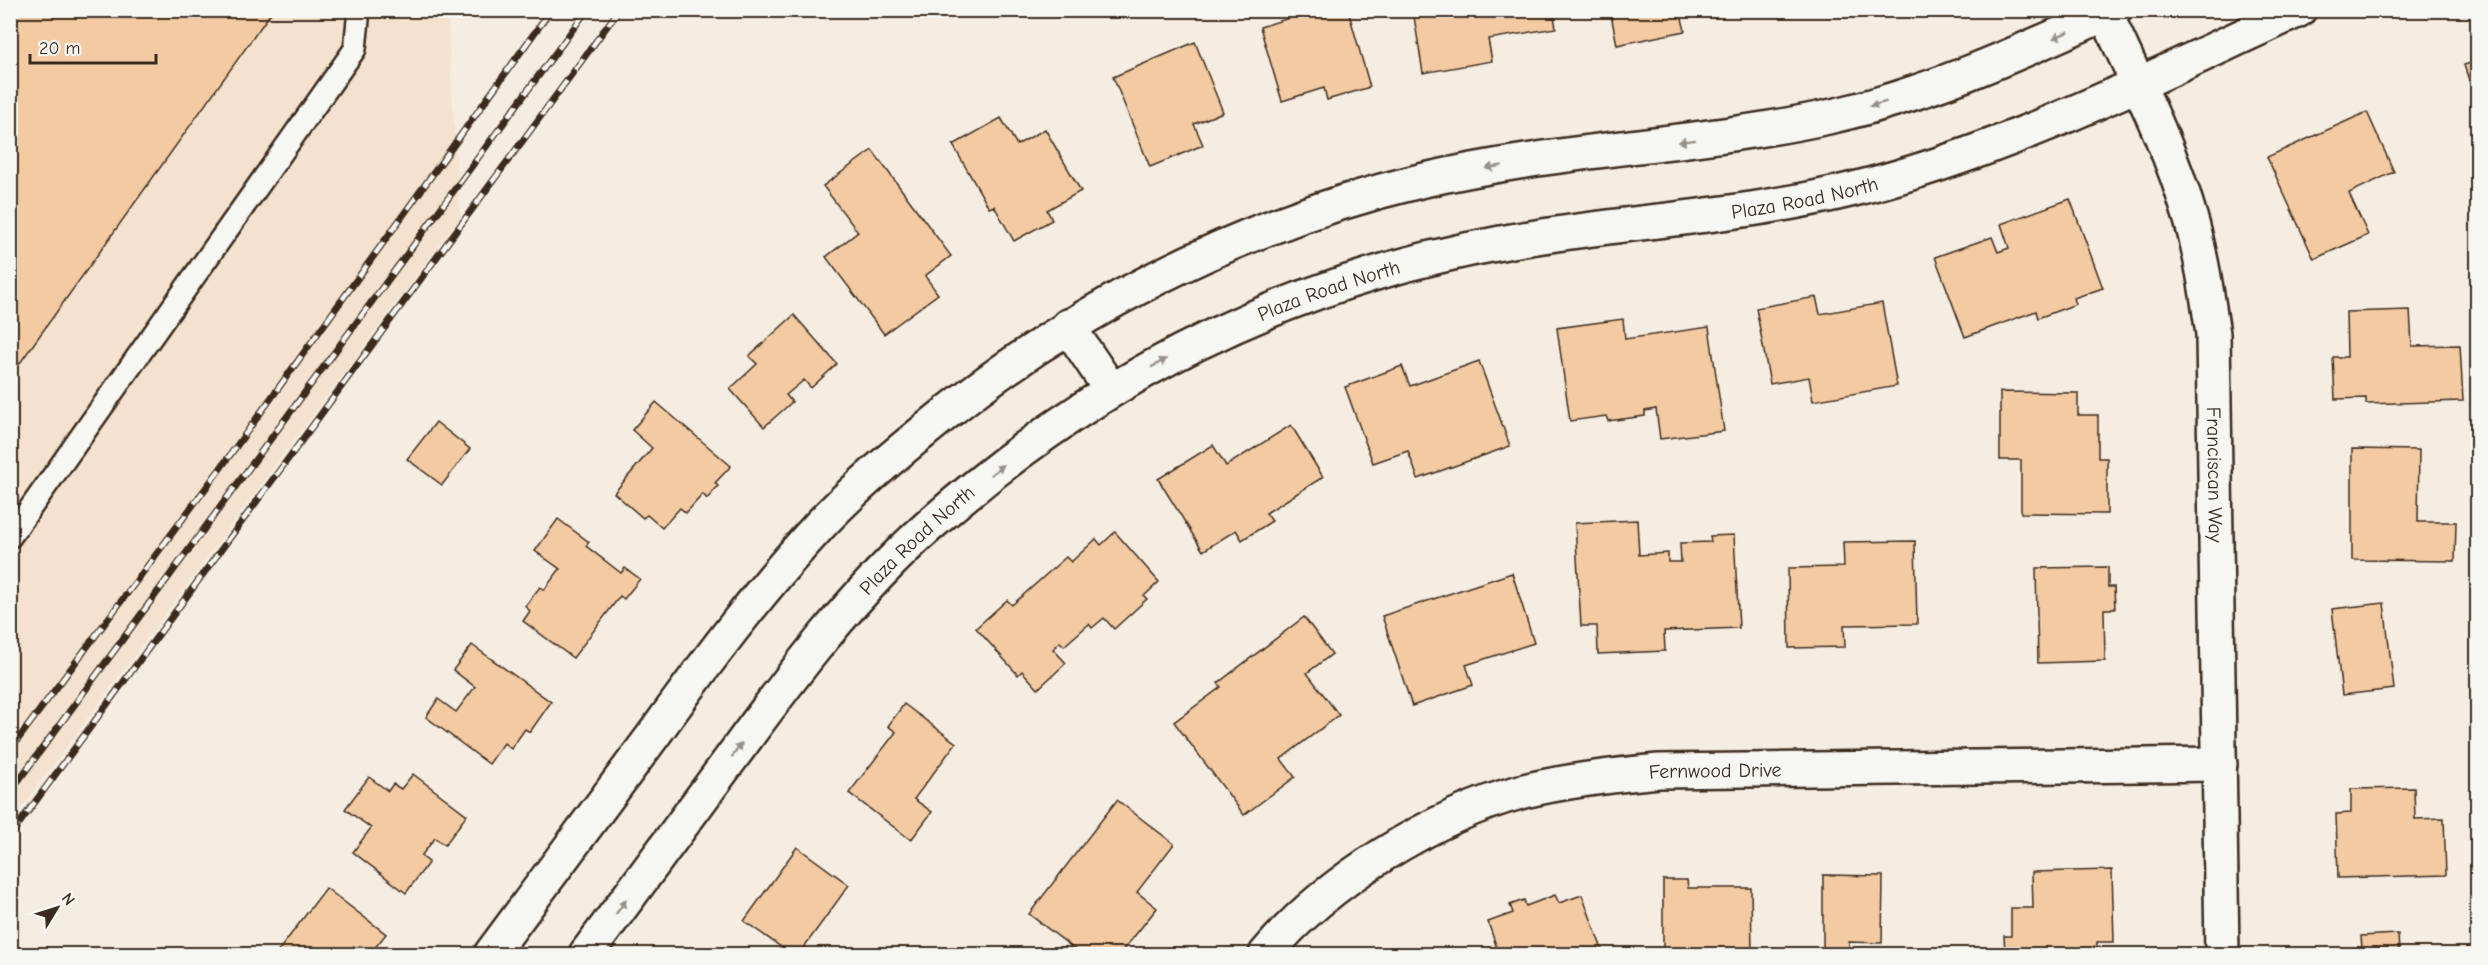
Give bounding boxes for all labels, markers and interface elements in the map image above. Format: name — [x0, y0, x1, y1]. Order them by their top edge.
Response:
scale bar — [30, 27, 156, 65]
one-way arrow — [2052, 30, 2069, 39]
text: 20 m — [39, 38, 80, 59]
one-way arrow — [1869, 99, 1888, 109]
one-way arrow — [1678, 136, 1697, 146]
one-way arrow — [1484, 163, 1503, 172]
street label: Plaza Road North — [1730, 172, 1881, 223]
street label: Plaza Road North — [1254, 255, 1402, 326]
one-way arrow — [1151, 358, 1168, 368]
street label: Franciscan Way — [2203, 407, 2228, 543]
one-way arrow — [989, 465, 1004, 477]
street label: Plaza Road North — [854, 481, 979, 599]
one-way arrow — [730, 743, 742, 758]
street label: Fernwood Drive — [1648, 758, 1782, 783]
north arrow — [27, 878, 87, 938]
text: N — [58, 890, 78, 909]
one-way arrow — [615, 900, 627, 916]

